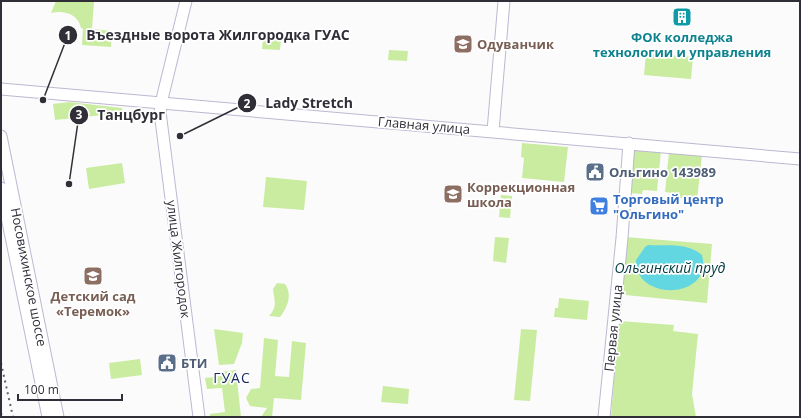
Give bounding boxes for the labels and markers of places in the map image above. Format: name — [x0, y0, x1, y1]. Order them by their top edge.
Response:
building icon: ФОК колледжа технологии и управления — [671, 6, 693, 28]
callout: Въездные ворота Жилгородка ГУАС — [58, 22, 357, 48]
place label: ФОК колледжа технологии и управления — [593, 28, 771, 61]
school or university icon: Одуванчик — [452, 33, 474, 55]
place label: Одуванчик — [477, 35, 555, 53]
callout: Lady Stretch — [237, 90, 360, 116]
callout: Танцбург — [69, 102, 173, 128]
public building icon: Ольгино 143989 — [584, 161, 606, 183]
place label: Ольгино 143989 — [609, 163, 716, 181]
place label: Коррекционная школа — [467, 178, 575, 211]
school or university icon: Коррекционная школа — [442, 183, 464, 205]
place label: Торговый центр "Ольгино" — [613, 190, 724, 223]
supermarket icon: Торговый центр "Ольгино" — [588, 195, 610, 217]
school or university icon: Детский сад «Теремок» — [82, 265, 104, 287]
place label: Детский сад «Теремок» — [51, 287, 136, 320]
public building icon: БТИ — [156, 352, 178, 374]
place label: БТИ — [181, 354, 208, 372]

